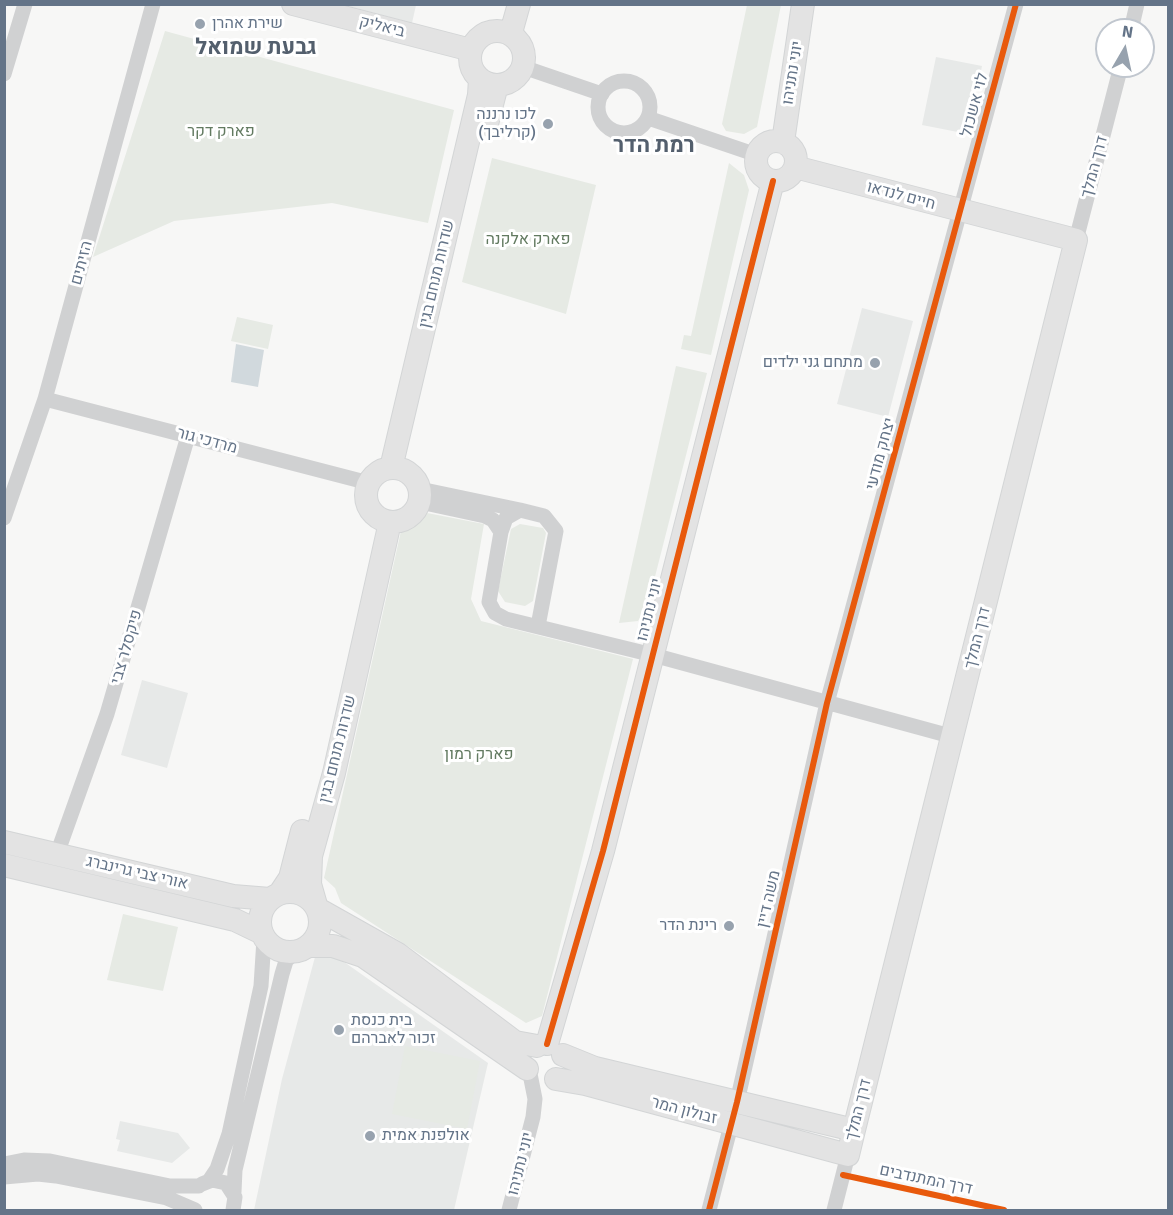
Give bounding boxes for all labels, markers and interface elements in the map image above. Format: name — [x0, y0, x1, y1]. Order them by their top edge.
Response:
street label: ביאליק — [357, 12, 407, 42]
place label: שירת אהרן — [212, 14, 283, 34]
marker: שירת אהרן — [193, 17, 207, 31]
north arrow — [1095, 18, 1155, 78]
text: N — [1120, 21, 1135, 43]
district label: גבעת שמואל — [195, 35, 317, 61]
street label: יוני נתניהו — [778, 40, 808, 106]
street label: לוי אשכול — [957, 71, 993, 139]
place label: לכו נרננה (קרליבך) — [476, 105, 536, 143]
marker: לכו נרננה (קרליבך) — [541, 117, 555, 131]
park label: פארק דקר — [187, 122, 255, 142]
district label: רמת הדר — [613, 133, 695, 159]
street label: דרך המלך — [1078, 134, 1112, 200]
street label: חיים לנדאו — [865, 178, 937, 214]
street label: שדרות מנחם בגין — [415, 218, 459, 330]
park label: פארק אלקנה — [485, 230, 571, 250]
street label: הזיתים — [67, 239, 97, 287]
place label: מתחם גני ילדים — [763, 353, 863, 373]
marker: מתחם גני ילדים — [868, 356, 882, 370]
street label: יצחק מודעי — [862, 416, 900, 492]
street label: מרדכי גור — [175, 424, 239, 458]
street label: יוני נתניהו — [633, 577, 667, 643]
street label: דרך המלך — [961, 605, 995, 671]
street label: פיקסלר צבי — [107, 608, 147, 686]
street label: שדרות מנחם בגין — [315, 693, 361, 805]
park label: פארק רמון — [445, 745, 513, 765]
street label: אורי צבי גרינברג — [84, 852, 190, 894]
street label: משה דיין — [753, 868, 785, 930]
place label: רינת הדר — [659, 916, 717, 936]
marker: רינת הדר — [722, 919, 736, 933]
place label: בית כנסת זכור לאברהם — [351, 1011, 436, 1049]
marker: בית כנסת זכור לאברהם — [332, 1023, 346, 1037]
street label: דרך המלך — [842, 1077, 876, 1143]
street label: זבולון המר — [649, 1093, 719, 1129]
place label: אולפנת אמית — [382, 1126, 470, 1146]
marker: אולפנת אמית — [363, 1129, 377, 1143]
street label: יוני נתניהו — [504, 1131, 538, 1197]
street label: דרך המתנדבים — [878, 1161, 974, 1199]

